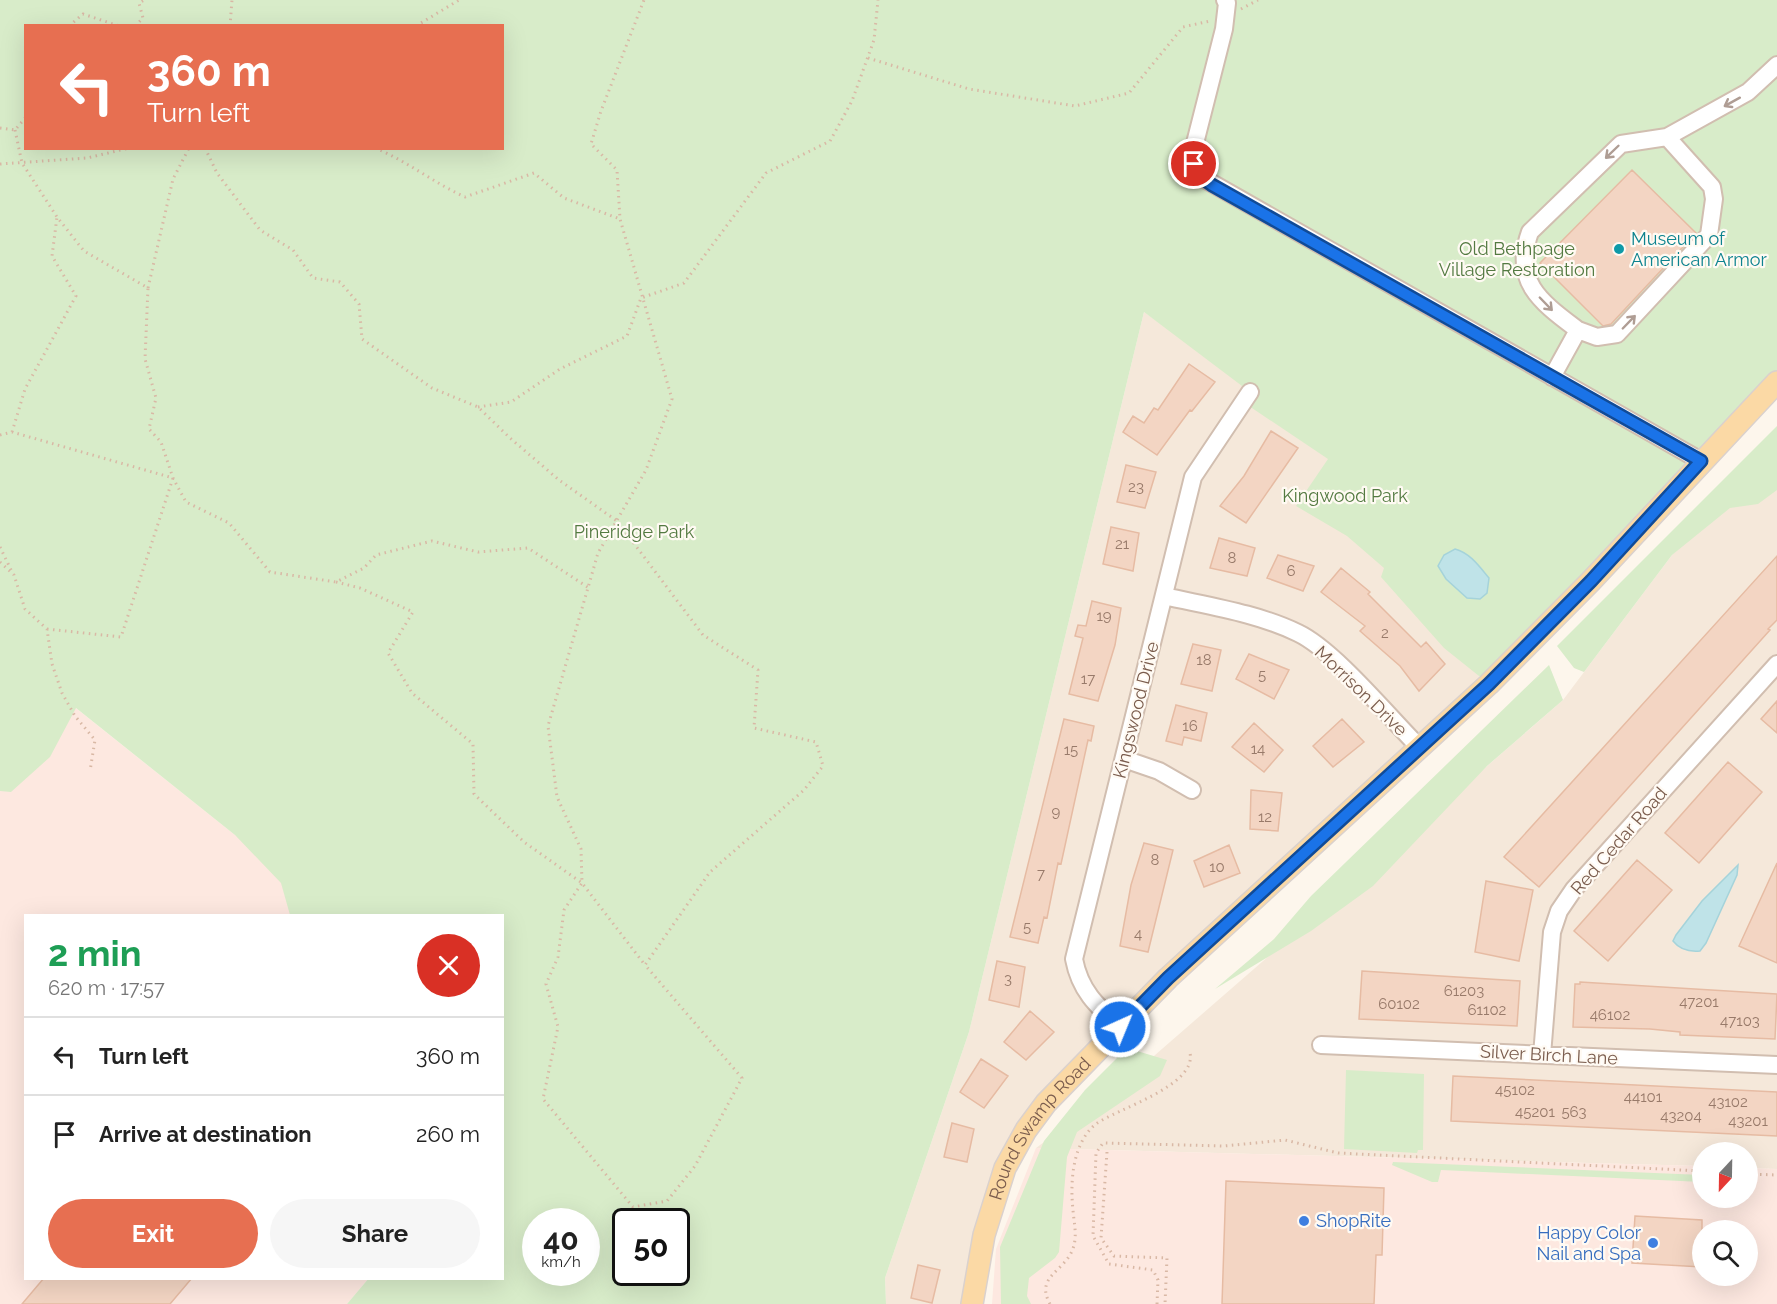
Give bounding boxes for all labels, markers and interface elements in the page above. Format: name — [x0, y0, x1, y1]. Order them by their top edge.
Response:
text: 360 m — [147, 47, 271, 96]
icon: left — [48, 48, 126, 126]
text: Turn left — [147, 97, 250, 128]
one-way arrow — [1723, 97, 1741, 108]
pin — [1168, 138, 1219, 189]
one-way arrow — [1605, 145, 1620, 159]
icon: arrive — [1177, 147, 1210, 180]
place label: Museum of American Armor — [1631, 228, 1767, 270]
park label: Old Bethpage Village Restoration — [1439, 238, 1595, 280]
marker: Museum of American Armor — [1612, 242, 1626, 256]
one-way arrow — [1539, 297, 1553, 312]
one-way arrow — [1622, 314, 1637, 329]
house number: 23 — [1128, 478, 1144, 496]
park label: Kingwood Park — [1282, 485, 1408, 506]
park label: Pineridge Park — [574, 521, 695, 542]
house number: 21 — [1115, 535, 1130, 553]
house number: 8 — [1228, 549, 1237, 567]
house number: 6 — [1286, 562, 1296, 580]
house number: 19 — [1096, 607, 1112, 625]
house number: 2 — [1381, 624, 1389, 642]
street label: Kingswood Drive — [1108, 639, 1163, 780]
street label: Morrison Drive — [1311, 641, 1412, 740]
house number: 18 — [1196, 651, 1212, 669]
house number: 5 — [1258, 666, 1266, 684]
house number: 17 — [1081, 670, 1095, 688]
house number: 16 — [1182, 717, 1198, 735]
house number: 14 — [1251, 740, 1265, 758]
house number: 15 — [1064, 741, 1078, 759]
street label: Red Cedar Road — [1566, 783, 1671, 899]
house number: 9 — [1052, 803, 1061, 821]
house number: 12 — [1258, 808, 1272, 826]
house number: 8 — [1151, 851, 1160, 869]
house number: 10 — [1209, 858, 1225, 876]
house number: 7 — [1037, 865, 1045, 883]
house number: 5 — [1023, 918, 1031, 936]
house number: 4 — [1134, 925, 1142, 943]
text: 2 min — [48, 932, 141, 974]
button: close — [417, 934, 480, 997]
house number: 3 — [1004, 970, 1012, 988]
text: 620 m · 17:57 — [48, 976, 165, 1000]
house number: 61203 — [1444, 982, 1484, 1000]
house number: 47201 — [1679, 993, 1719, 1011]
position arrow — [1088, 995, 1152, 1059]
house number: 60102 — [1378, 995, 1420, 1013]
house number: 61102 — [1468, 1001, 1507, 1019]
house number: 46102 — [1590, 1006, 1631, 1024]
house number: 47103 — [1720, 1012, 1760, 1030]
icon: left — [48, 1040, 81, 1073]
street label: Silver Birch Lane — [1480, 1040, 1619, 1069]
text: Turn left — [99, 1043, 189, 1069]
text: 360 m — [416, 1043, 480, 1069]
street label: Round Swamp Road — [985, 1053, 1095, 1202]
house number: 45102 — [1495, 1081, 1535, 1099]
house number: 44101 — [1624, 1088, 1663, 1106]
house number: 43102 — [1708, 1093, 1748, 1111]
house number: 45201 — [1515, 1103, 1555, 1121]
house number: 563 — [1561, 1103, 1587, 1121]
house number: 43204 — [1660, 1107, 1702, 1125]
house number: 43201 — [1728, 1112, 1768, 1130]
icon: arrive — [48, 1118, 81, 1151]
text: Arrive at destination — [99, 1121, 312, 1147]
text: 260 m — [416, 1121, 480, 1147]
north arrow — [1692, 1142, 1758, 1208]
map controls — [1692, 1142, 1758, 1286]
button: Exit — [48, 1199, 258, 1268]
button: Share — [270, 1199, 480, 1268]
speed limit sign: 50 — [612, 1208, 690, 1286]
place label: ShopRite — [1316, 1210, 1392, 1231]
marker: ShopRite — [1297, 1214, 1311, 1228]
button: search — [1692, 1220, 1758, 1286]
text: 40 — [543, 1222, 579, 1257]
place label: Happy Color Nail and Spa — [1537, 1222, 1642, 1264]
marker: Happy Color Nail and Spa — [1646, 1236, 1660, 1250]
text: km/h — [541, 1253, 581, 1271]

